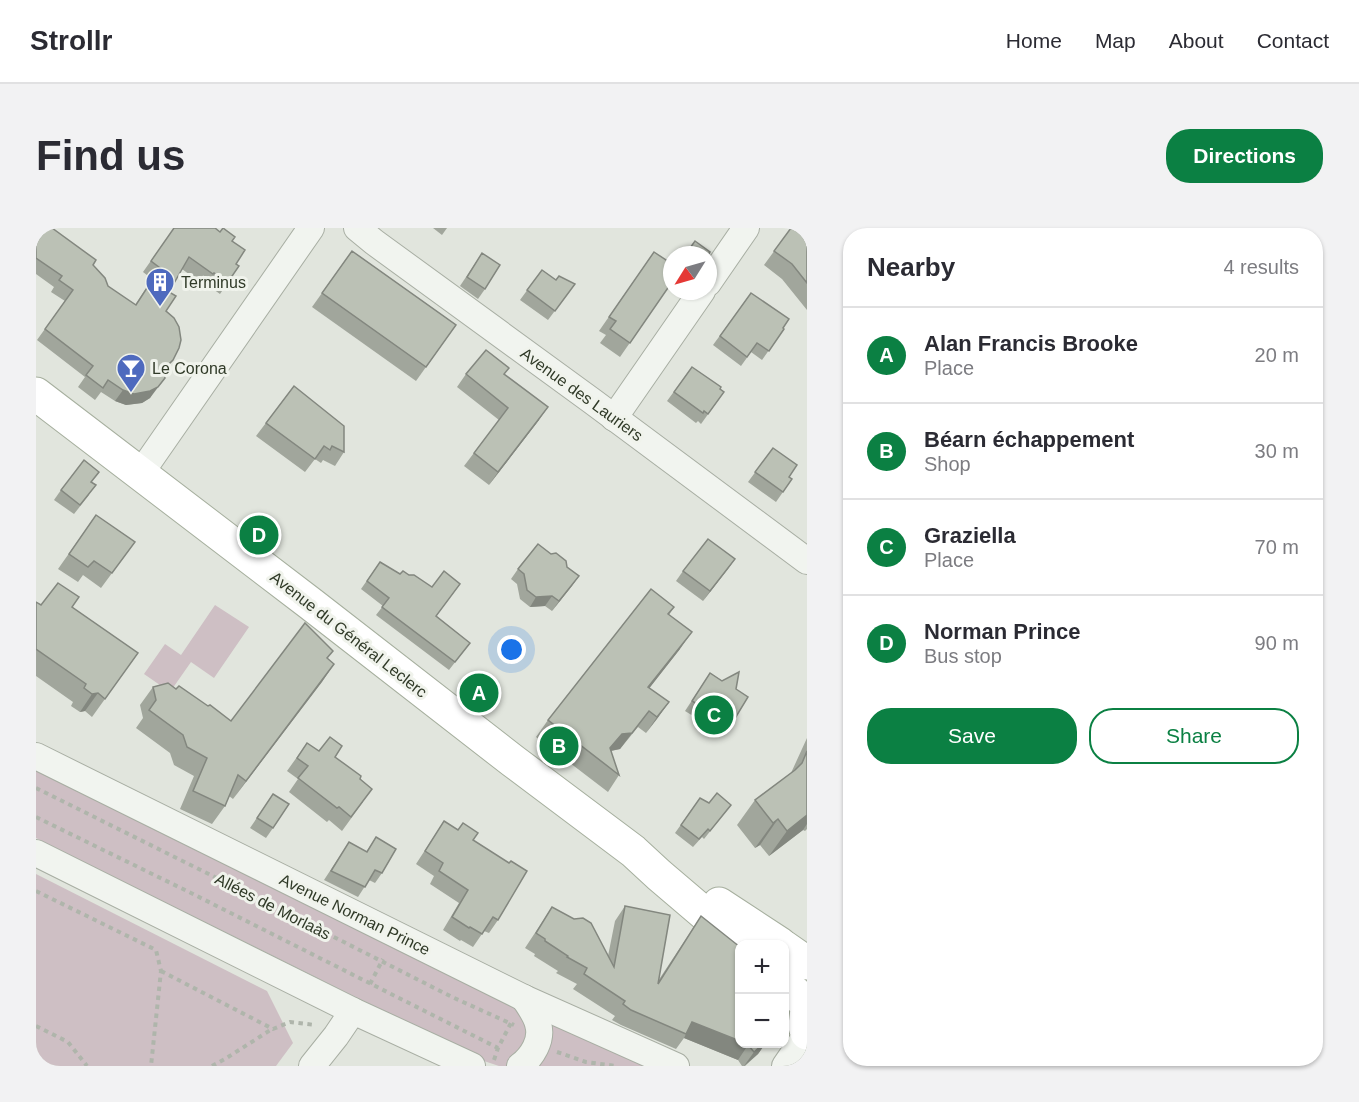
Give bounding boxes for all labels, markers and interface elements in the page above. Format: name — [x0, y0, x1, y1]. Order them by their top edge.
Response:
text: Strollr — [30, 25, 112, 56]
text: Home — [1006, 29, 1062, 52]
text: Map — [1095, 29, 1136, 52]
text: About — [1169, 29, 1224, 52]
text: Contact — [1257, 29, 1329, 52]
button: Directions — [1166, 129, 1323, 183]
text: Find us — [36, 132, 185, 179]
north arrow — [663, 246, 717, 300]
text: Nearby — [867, 252, 955, 282]
text: 4 results — [1223, 256, 1299, 278]
building icon: Terminus — [144, 266, 176, 308]
place label: Terminus — [181, 274, 246, 291]
text: Alan Francis Brooke — [924, 331, 1138, 356]
street label: Avenue des Lauriers — [517, 344, 646, 444]
text: A — [879, 344, 894, 366]
text: 20 m — [1255, 344, 1299, 366]
bar icon: Le Corona — [115, 352, 147, 394]
text: Place — [924, 357, 974, 379]
place label: Le Corona — [152, 360, 227, 377]
text: Béarn échappement — [924, 427, 1134, 452]
text: B — [879, 440, 894, 462]
text: 30 m — [1255, 440, 1299, 462]
text: Shop — [924, 453, 971, 475]
pin: D — [240, 512, 278, 558]
text: Graziella — [924, 523, 1016, 548]
text: C — [879, 536, 894, 558]
text: 70 m — [1255, 536, 1299, 558]
text: Place — [924, 549, 974, 571]
street label: Avenue du Général Leclerc — [267, 568, 430, 701]
text: Norman Prince — [924, 619, 1081, 644]
text: D — [879, 632, 894, 654]
text: 90 m — [1255, 632, 1299, 654]
your location — [497, 635, 526, 664]
text: Bus stop — [924, 645, 1002, 667]
pin: A — [460, 670, 498, 716]
pin: C — [694, 692, 734, 738]
button: Save — [867, 708, 1077, 764]
button: Share — [1089, 708, 1299, 764]
pin: B — [540, 724, 578, 768]
street label: Allées de Morlaàs — [212, 870, 333, 943]
street label: Avenue Norman Prince — [277, 871, 433, 958]
map controls — [735, 940, 789, 1048]
button: + — [735, 940, 789, 994]
button: − — [735, 994, 789, 1048]

